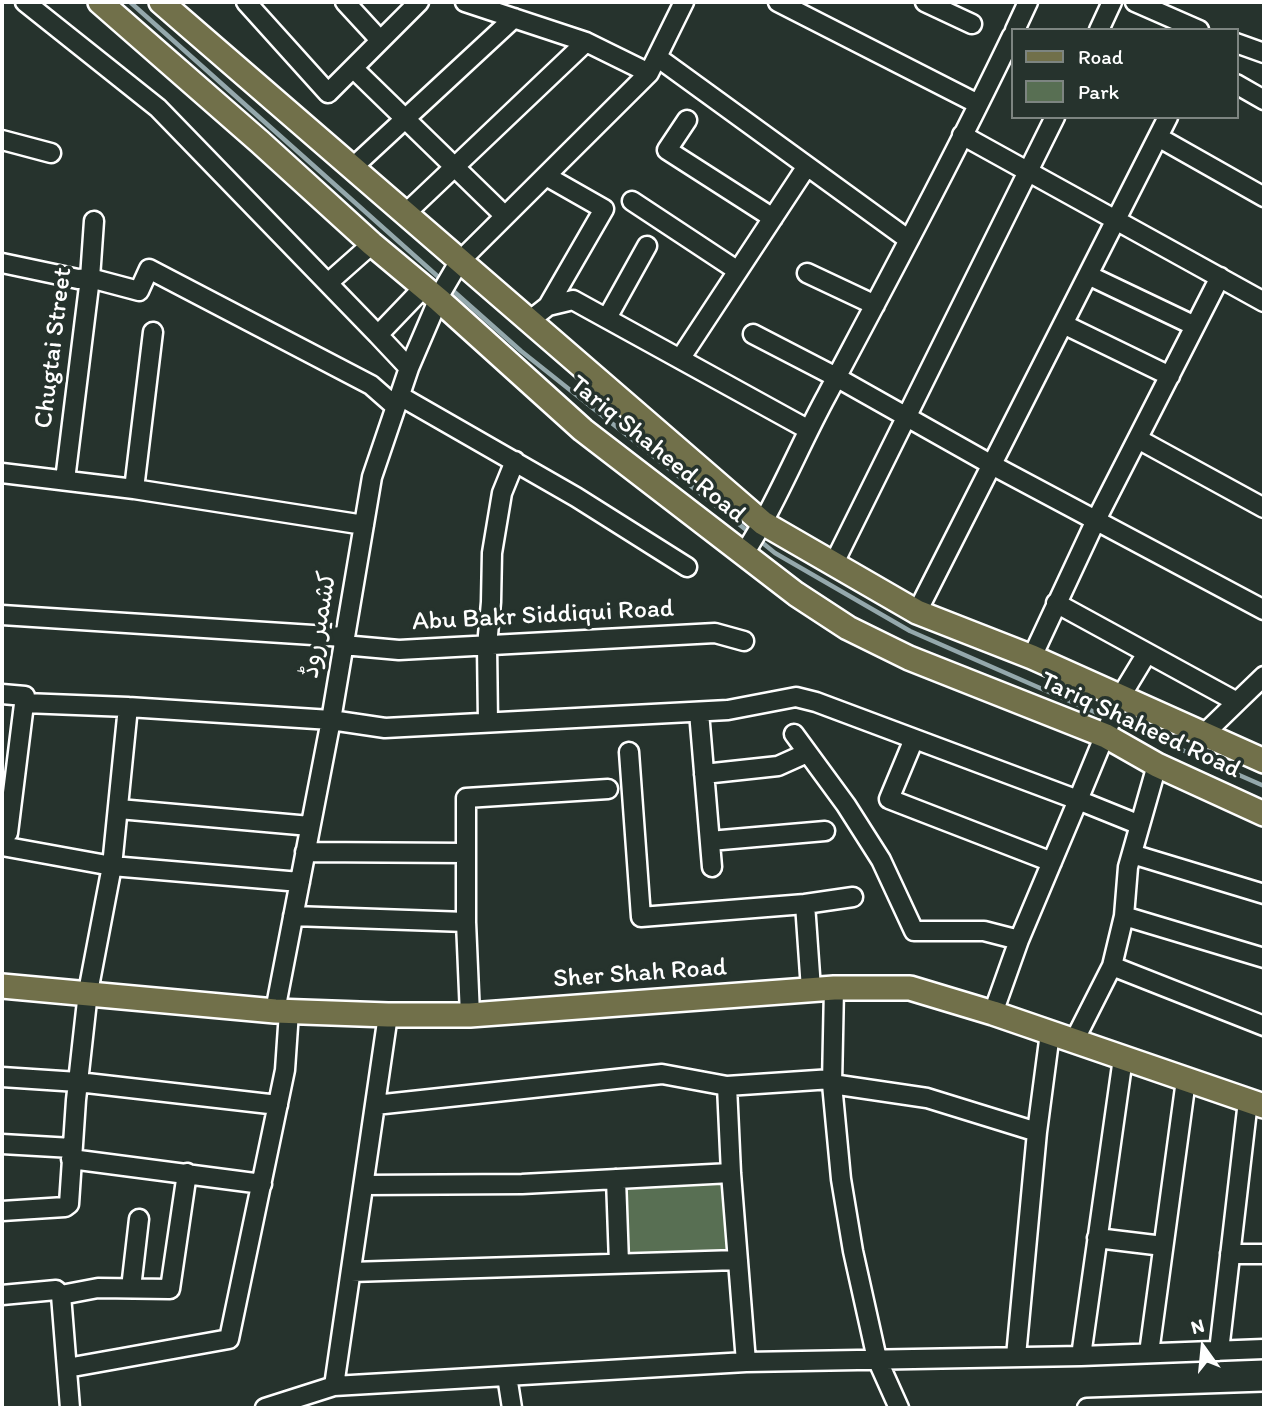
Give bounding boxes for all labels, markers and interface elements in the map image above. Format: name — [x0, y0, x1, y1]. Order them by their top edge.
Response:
legend — [1010, 28, 1238, 119]
text: Road — [1078, 44, 1123, 69]
text: Park — [1078, 79, 1119, 104]
street label: Chugtai Street — [29, 266, 79, 430]
street label: Tariq Shaheed Road — [562, 369, 752, 531]
street label: کشمیر روڈ — [295, 569, 345, 681]
street label: Abu Bakr Siddiqui Road — [411, 594, 675, 638]
street label: Tariq Shaheed Road — [1035, 666, 1245, 786]
street label: Sher Shah Road — [552, 952, 728, 996]
north arrow — [1168, 1312, 1238, 1382]
text: N — [1188, 1313, 1207, 1339]

